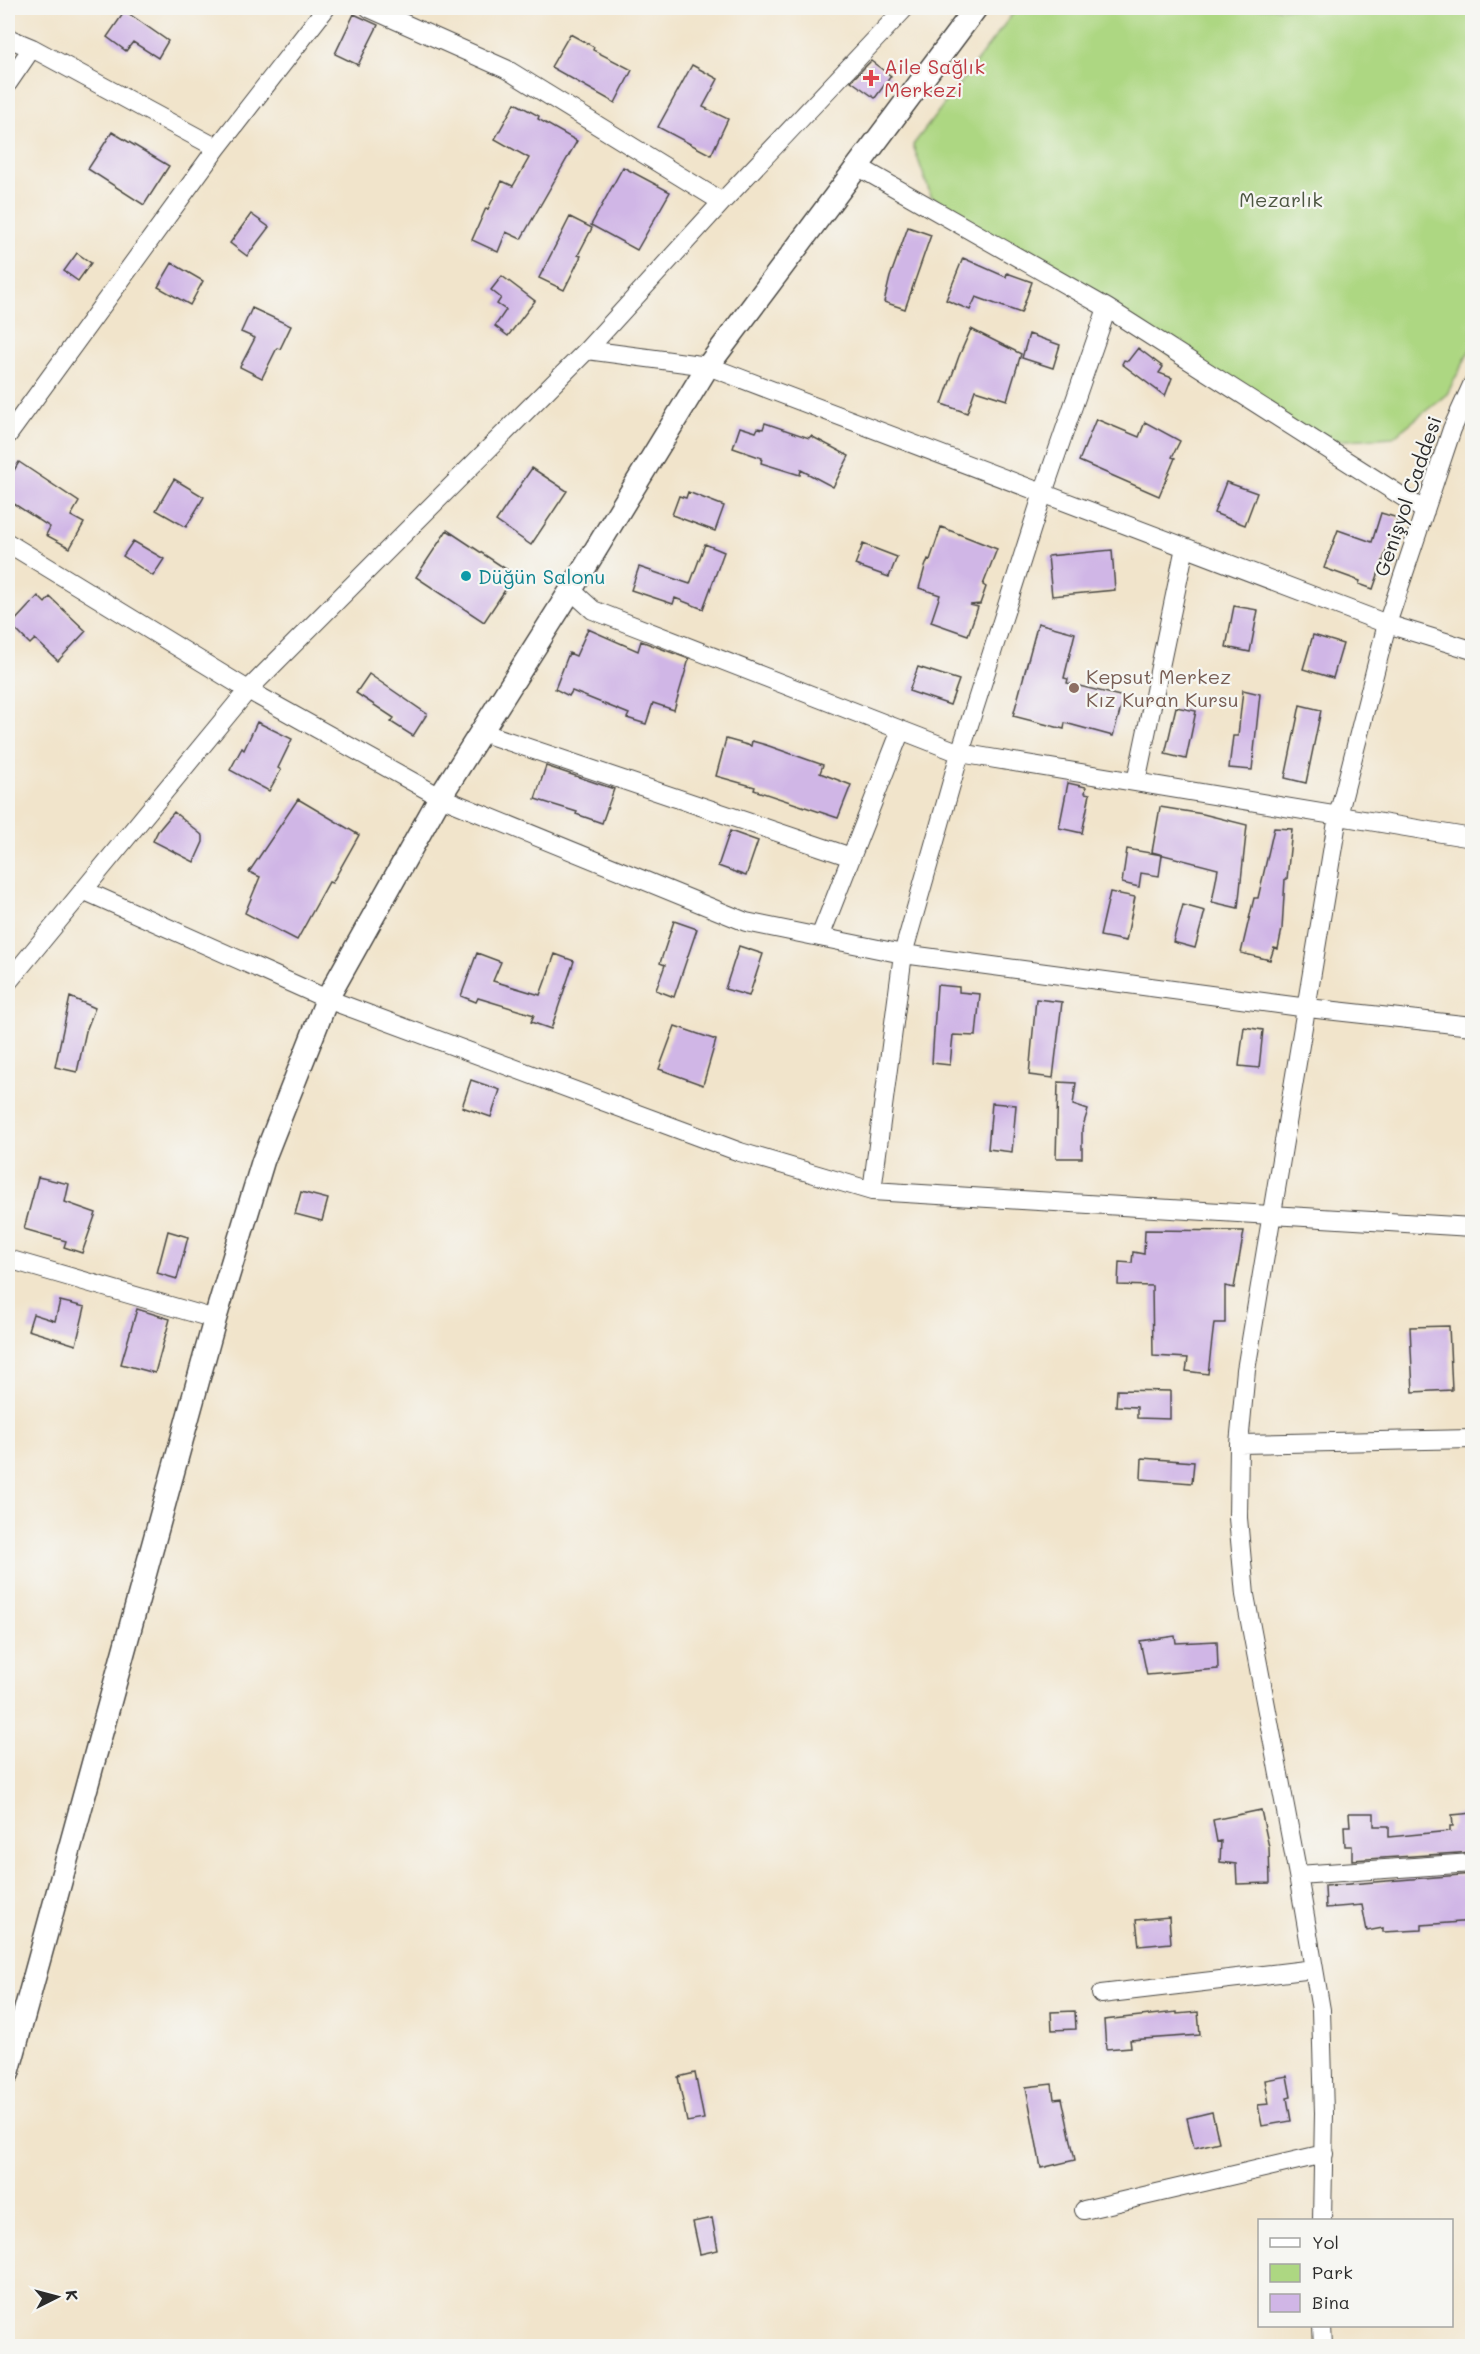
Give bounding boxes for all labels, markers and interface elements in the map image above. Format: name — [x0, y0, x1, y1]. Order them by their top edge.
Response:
place label: Aile Sağlık Merkezi — [884, 53, 985, 102]
marker: Aile Sağlık Merkezi — [862, 69, 880, 87]
park label: Mezarlık — [1239, 186, 1323, 212]
street label: Genişyol Caddesi — [1367, 412, 1447, 580]
place label: Düğün Salonu — [478, 563, 605, 589]
marker: Düğün Salonu — [459, 569, 473, 583]
place label: Kepsut Merkez Kız Kuran Kursu — [1086, 663, 1239, 712]
marker: Kepsut Merkez Kız Kuran Kursu — [1067, 681, 1081, 695]
legend — [1258, 2219, 1453, 2327]
text: Yol — [1312, 2230, 1339, 2254]
text: Park — [1312, 2260, 1353, 2284]
north arrow — [27, 2267, 87, 2327]
text: K — [61, 2289, 83, 2302]
text: Bina — [1312, 2290, 1350, 2314]

